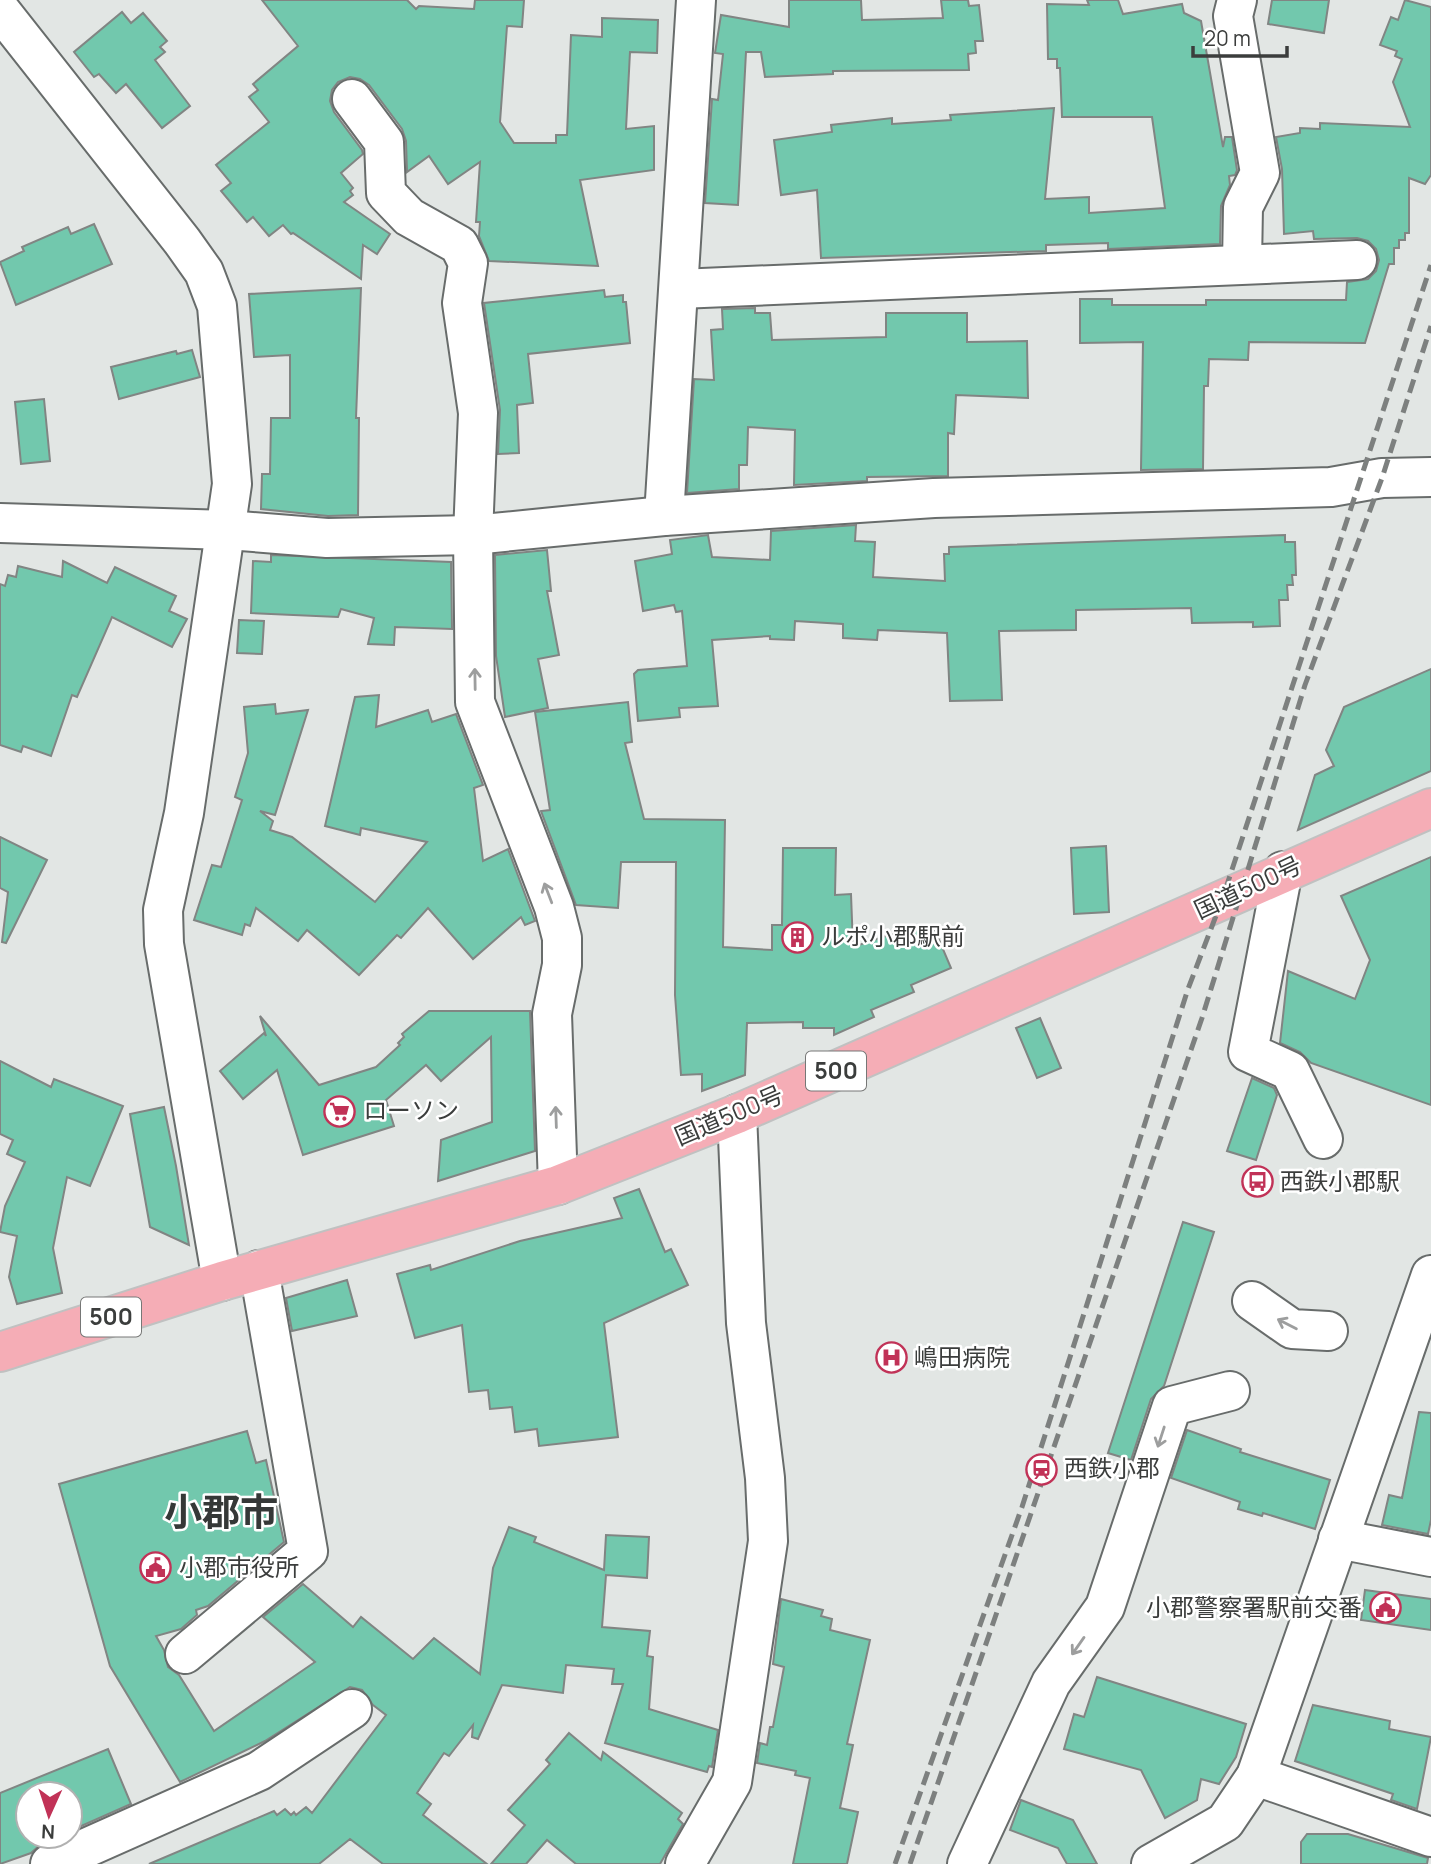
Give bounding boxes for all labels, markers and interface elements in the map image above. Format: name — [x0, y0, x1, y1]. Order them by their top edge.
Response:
scale bar — [1193, 14, 1288, 58]
text: 20 m — [1204, 24, 1251, 52]
one-way arrow — [468, 668, 482, 691]
street label: 国道500号 — [1188, 847, 1307, 926]
one-way arrow — [541, 882, 554, 904]
place label: ルポ小郡駅前 — [821, 919, 965, 952]
building icon: ルポ小郡駅前 — [781, 920, 815, 954]
road number: 500 — [806, 1052, 866, 1090]
street label: 国道500号 — [669, 1077, 788, 1152]
place label: ローソン — [363, 1093, 459, 1126]
supermarket icon: ローソン — [323, 1094, 357, 1128]
one-way arrow — [549, 1106, 562, 1129]
place label: 西鉄小郡駅 — [1280, 1164, 1400, 1197]
bus stop icon: 西鉄小郡駅 — [1240, 1165, 1274, 1199]
road number: 500 — [81, 1298, 141, 1336]
one-way arrow — [1277, 1317, 1298, 1330]
place label: 嶋田病院 — [914, 1340, 1010, 1373]
hospital icon: 嶋田病院 — [874, 1341, 908, 1375]
one-way arrow — [1154, 1425, 1167, 1447]
place label: 西鉄小郡 — [1064, 1451, 1160, 1484]
station icon: 西鉄小郡 — [1024, 1452, 1058, 1486]
district label: 小郡市 — [164, 1485, 278, 1537]
place label: 小郡市役所 — [179, 1550, 299, 1583]
public building icon: 小郡市役所 — [139, 1551, 173, 1585]
place label: 小郡警察署駅前交番 — [1146, 1590, 1362, 1623]
public building icon: 小郡警察署駅前交番 — [1368, 1591, 1402, 1625]
one-way arrow — [1070, 1636, 1085, 1655]
north arrow — [14, 1780, 84, 1850]
text: N — [41, 1819, 56, 1845]

